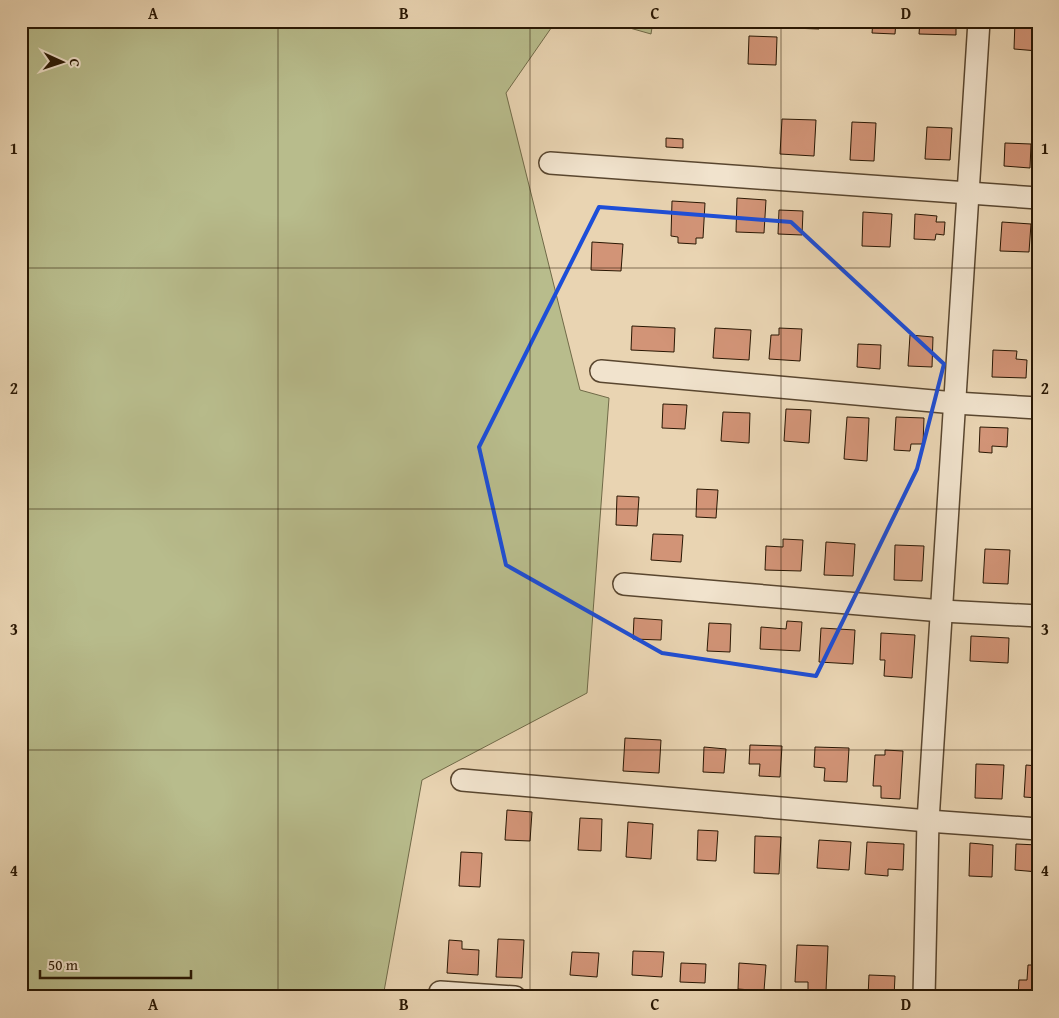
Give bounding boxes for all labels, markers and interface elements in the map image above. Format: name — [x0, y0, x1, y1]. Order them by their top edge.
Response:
text: A — [148, 1, 159, 25]
text: B — [399, 1, 409, 25]
text: C — [650, 1, 660, 25]
text: D — [901, 1, 911, 25]
north arrow — [38, 38, 88, 88]
text: С — [65, 58, 85, 67]
text: 1 — [10, 136, 18, 160]
text: 1 — [1041, 136, 1049, 160]
text: 2 — [10, 376, 18, 400]
text: 2 — [1041, 376, 1049, 400]
text: 3 — [10, 617, 18, 641]
text: 3 — [1041, 617, 1049, 641]
text: 4 — [10, 858, 18, 882]
text: 4 — [1041, 858, 1049, 882]
scale bar — [40, 948, 191, 980]
text: 50 m — [48, 954, 79, 975]
text: A — [148, 992, 159, 1016]
text: B — [399, 992, 409, 1016]
text: C — [650, 992, 660, 1016]
text: D — [901, 992, 911, 1016]

